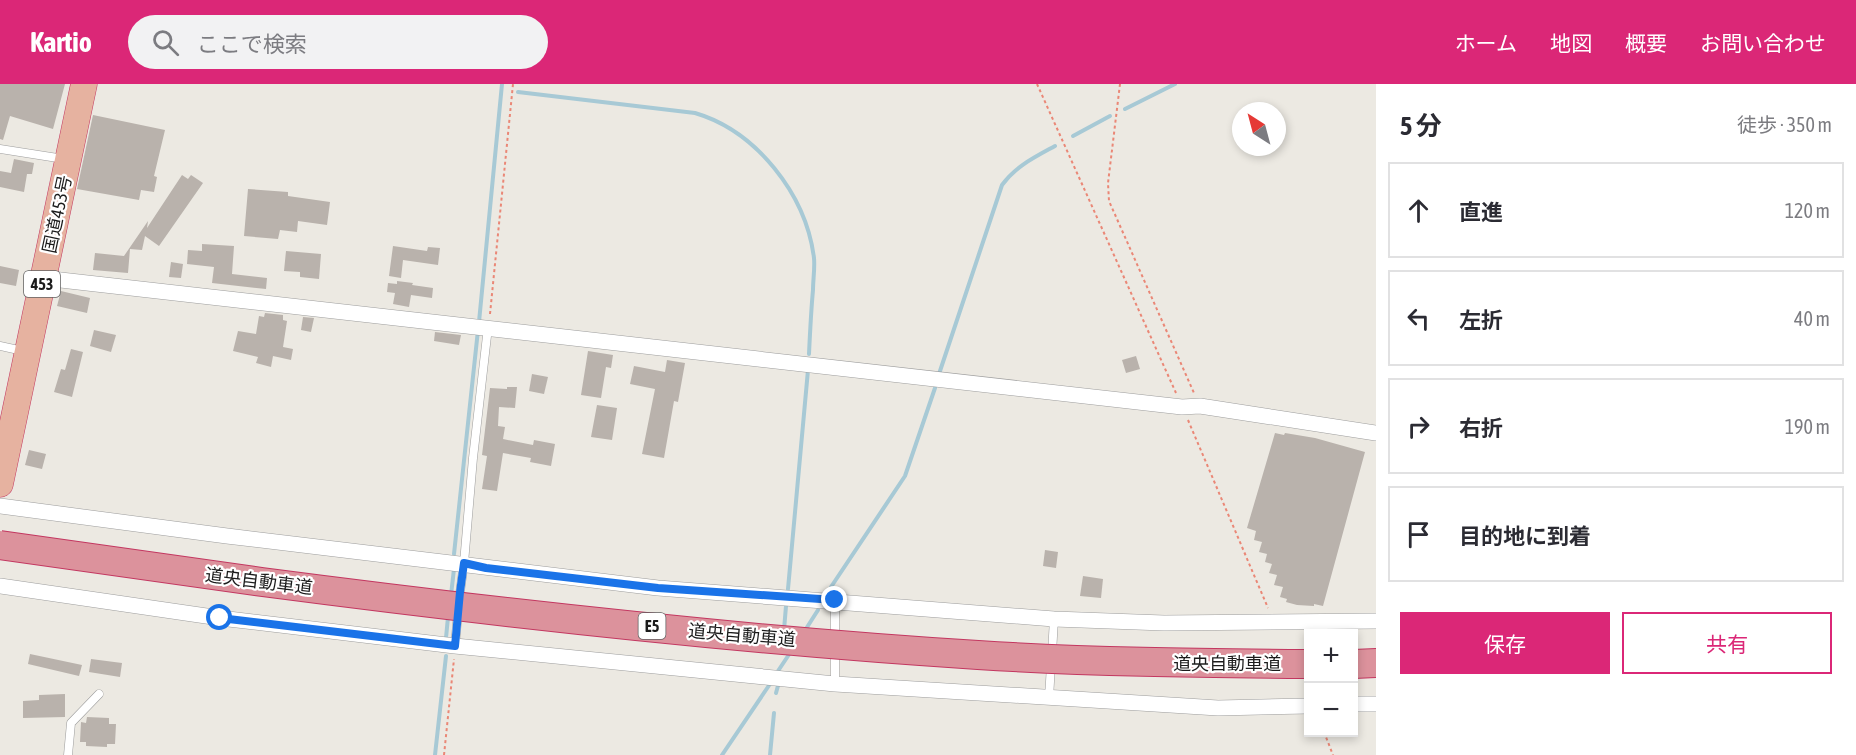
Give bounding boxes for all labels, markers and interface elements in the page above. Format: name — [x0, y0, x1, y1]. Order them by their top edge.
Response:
search box — [128, 15, 548, 69]
text: Kartio — [30, 26, 92, 58]
icon: search — [149, 26, 182, 59]
text: ここで検索 — [197, 31, 307, 57]
text: ホーム — [1455, 31, 1517, 55]
text: 地図 — [1550, 31, 1592, 55]
text: 概要 — [1625, 31, 1667, 55]
text: お問い合わせ — [1700, 31, 1826, 55]
north arrow — [1232, 102, 1286, 156]
text: 5 分 — [1400, 111, 1442, 141]
text: 徒歩 · 350 m — [1737, 113, 1832, 136]
street label: 国道453号 — [38, 173, 76, 255]
icon: ahead — [1402, 194, 1435, 227]
text: 直進 — [1459, 199, 1503, 225]
text: 120 m — [1785, 199, 1830, 222]
road number: 453 — [24, 271, 60, 297]
icon: left — [1402, 302, 1435, 335]
text: 左折 — [1459, 307, 1503, 333]
text: 40 m — [1794, 307, 1830, 330]
icon: right — [1402, 410, 1435, 443]
text: 右折 — [1459, 415, 1503, 441]
text: 190 m — [1785, 415, 1830, 438]
icon: arrive — [1402, 518, 1435, 551]
text: 目的地に到着 — [1459, 523, 1591, 549]
street label: 道央自動車道 — [204, 564, 314, 598]
route end — [821, 586, 847, 612]
route start — [206, 604, 232, 630]
button: 保存 — [1400, 612, 1610, 674]
button: 共有 — [1622, 612, 1832, 674]
road number: E5 — [638, 613, 666, 639]
street label: 道央自動車道 — [687, 620, 797, 650]
map controls — [1304, 629, 1358, 737]
button: + — [1304, 629, 1358, 683]
street label: 道央自動車道 — [1173, 653, 1281, 674]
button: − — [1304, 683, 1358, 737]

